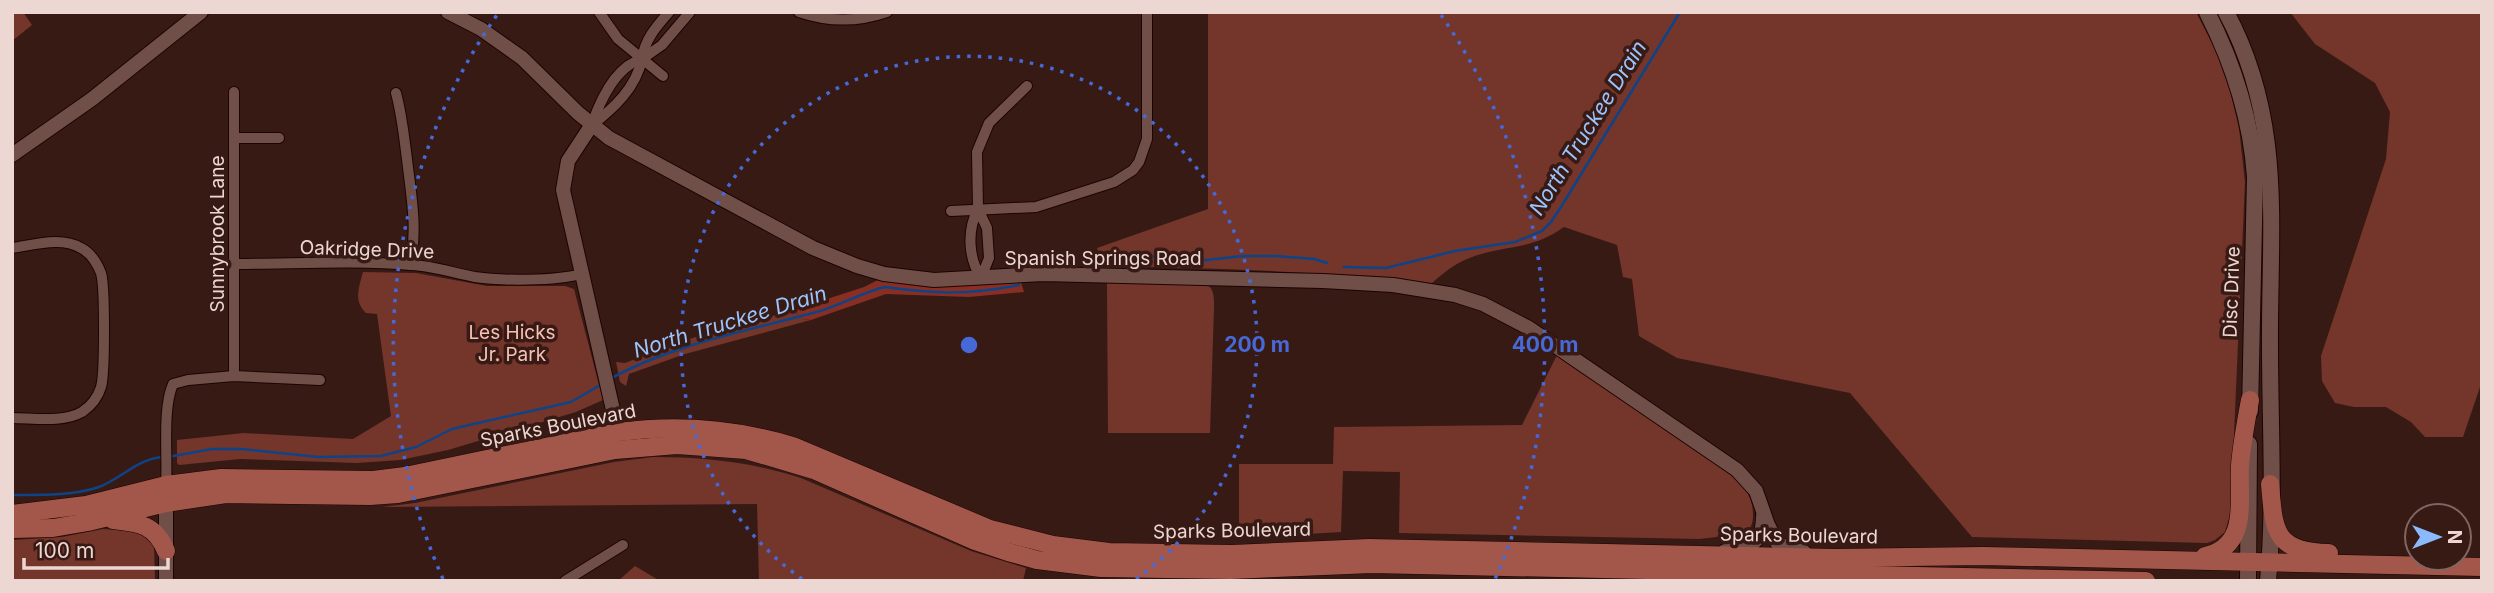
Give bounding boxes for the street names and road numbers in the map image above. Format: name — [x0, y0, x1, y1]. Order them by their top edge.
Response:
street label: Sunnybrook Lane — [206, 155, 229, 313]
street label: Oakridge Drive — [299, 236, 435, 263]
street label: Disc Drive — [2218, 246, 2245, 338]
street label: Spanish Springs Road — [1004, 247, 1202, 270]
street label: Sparks Boulevard — [478, 399, 638, 452]
street label: Sparks Boulevard — [1153, 518, 1311, 543]
street label: Sparks Boulevard — [1720, 523, 1878, 548]

